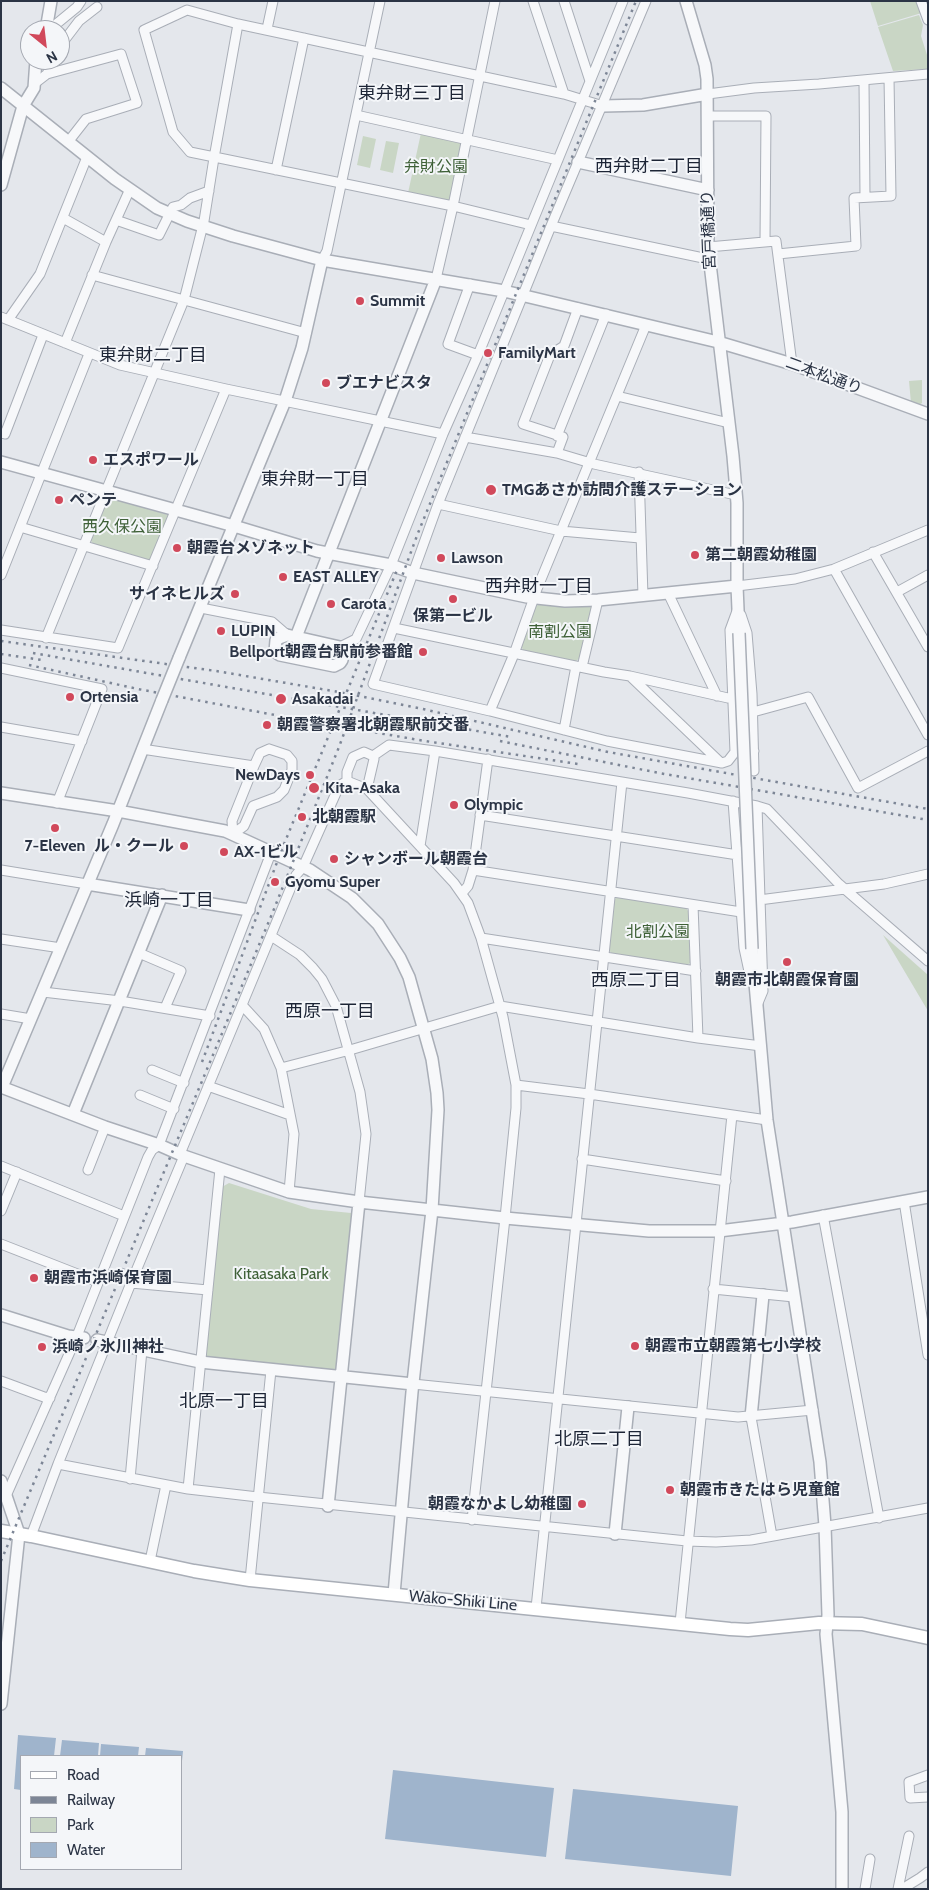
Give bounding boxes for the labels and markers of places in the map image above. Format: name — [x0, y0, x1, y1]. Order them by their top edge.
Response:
place label: Summit — [370, 291, 425, 311]
marker: Summit — [354, 295, 366, 307]
place label: FamilyMart — [498, 343, 576, 363]
marker: FamilyMart — [482, 347, 494, 359]
place label: ブエナビスタ — [336, 373, 432, 393]
marker: ブエナビスタ — [320, 377, 332, 389]
place label: エスポワール — [103, 450, 199, 470]
marker: エスポワール — [87, 454, 99, 466]
place label: TMGあさか訪問介護ステーション — [502, 480, 742, 500]
marker: TMGあさか訪問介護ステーション — [484, 483, 498, 497]
place label: ペンテ — [69, 490, 117, 510]
marker: ペンテ — [53, 494, 65, 506]
place label: 朝霞台メゾネット — [187, 538, 315, 558]
marker: 朝霞台メゾネット — [171, 542, 183, 554]
place label: 第二朝霞幼稚園 — [705, 545, 817, 565]
place label: Lawson — [451, 548, 503, 568]
marker: 第二朝霞幼稚園 — [689, 549, 701, 561]
marker: Lawson — [435, 552, 447, 564]
place label: EAST ALLEY — [293, 567, 379, 587]
marker: EAST ALLEY — [277, 571, 289, 583]
place label: サイネヒルズ — [129, 584, 225, 604]
marker: サイネヒルズ — [229, 588, 241, 600]
marker: 保第一ビル — [447, 593, 459, 605]
place label: Carota — [341, 594, 386, 614]
marker: Carota — [325, 598, 337, 610]
place label: 保第一ビル — [413, 606, 493, 626]
place label: LUPIN — [231, 621, 276, 641]
marker: LUPIN — [215, 625, 227, 637]
place label: Bellport朝霞台駅前参番館 — [229, 642, 413, 662]
marker: Bellport朝霞台駅前参番館 — [417, 646, 429, 658]
place label: Ortensia — [80, 687, 138, 707]
place label: Asakadai — [292, 689, 353, 709]
marker: Ortensia — [64, 691, 76, 703]
marker: Asakadai — [274, 692, 288, 706]
place label: 朝霞警察署北朝霞駅前交番 — [277, 715, 469, 735]
marker: 朝霞警察署北朝霞駅前交番 — [261, 719, 273, 731]
place label: NewDays — [235, 765, 300, 785]
marker: NewDays — [304, 769, 316, 781]
place label: Kita-Asaka — [325, 778, 400, 798]
marker: Kita-Asaka — [307, 781, 321, 795]
place label: Olympic — [464, 795, 523, 815]
marker: Olympic — [448, 799, 460, 811]
place label: 北朝霞駅 — [312, 807, 376, 827]
marker: 北朝霞駅 — [296, 811, 308, 823]
marker: 7-Eleven — [49, 822, 61, 834]
place label: 7-Eleven — [25, 836, 85, 856]
place label: ル・クール — [94, 836, 174, 856]
marker: ル・クール — [178, 840, 190, 852]
place label: AX-1ビル — [234, 842, 298, 862]
marker: AX-1ビル — [218, 846, 230, 858]
place label: シャンボール朝霞台 — [344, 849, 488, 869]
marker: シャンボール朝霞台 — [328, 853, 340, 865]
place label: Gyomu Super — [285, 872, 380, 892]
marker: Gyomu Super — [269, 876, 281, 888]
marker: 朝霞市北朝霞保育園 — [781, 956, 793, 968]
place label: 朝霞市北朝霞保育園 — [715, 970, 859, 990]
place label: 朝霞市浜崎保育園 — [44, 1268, 172, 1288]
marker: 朝霞市浜崎保育園 — [28, 1272, 40, 1284]
place label: 朝霞市立朝霞第七小学校 — [645, 1336, 821, 1356]
place label: 浜崎ノ氷川神社 — [52, 1337, 164, 1357]
marker: 朝霞市立朝霞第七小学校 — [629, 1340, 641, 1352]
marker: 浜崎ノ氷川神社 — [36, 1341, 48, 1353]
place label: 朝霞市きたはら児童館 — [680, 1480, 840, 1500]
marker: 朝霞市きたはら児童館 — [664, 1484, 676, 1496]
place label: 朝霞なかよし幼稚園 — [428, 1494, 572, 1514]
marker: 朝霞なかよし幼稚園 — [576, 1498, 588, 1510]

